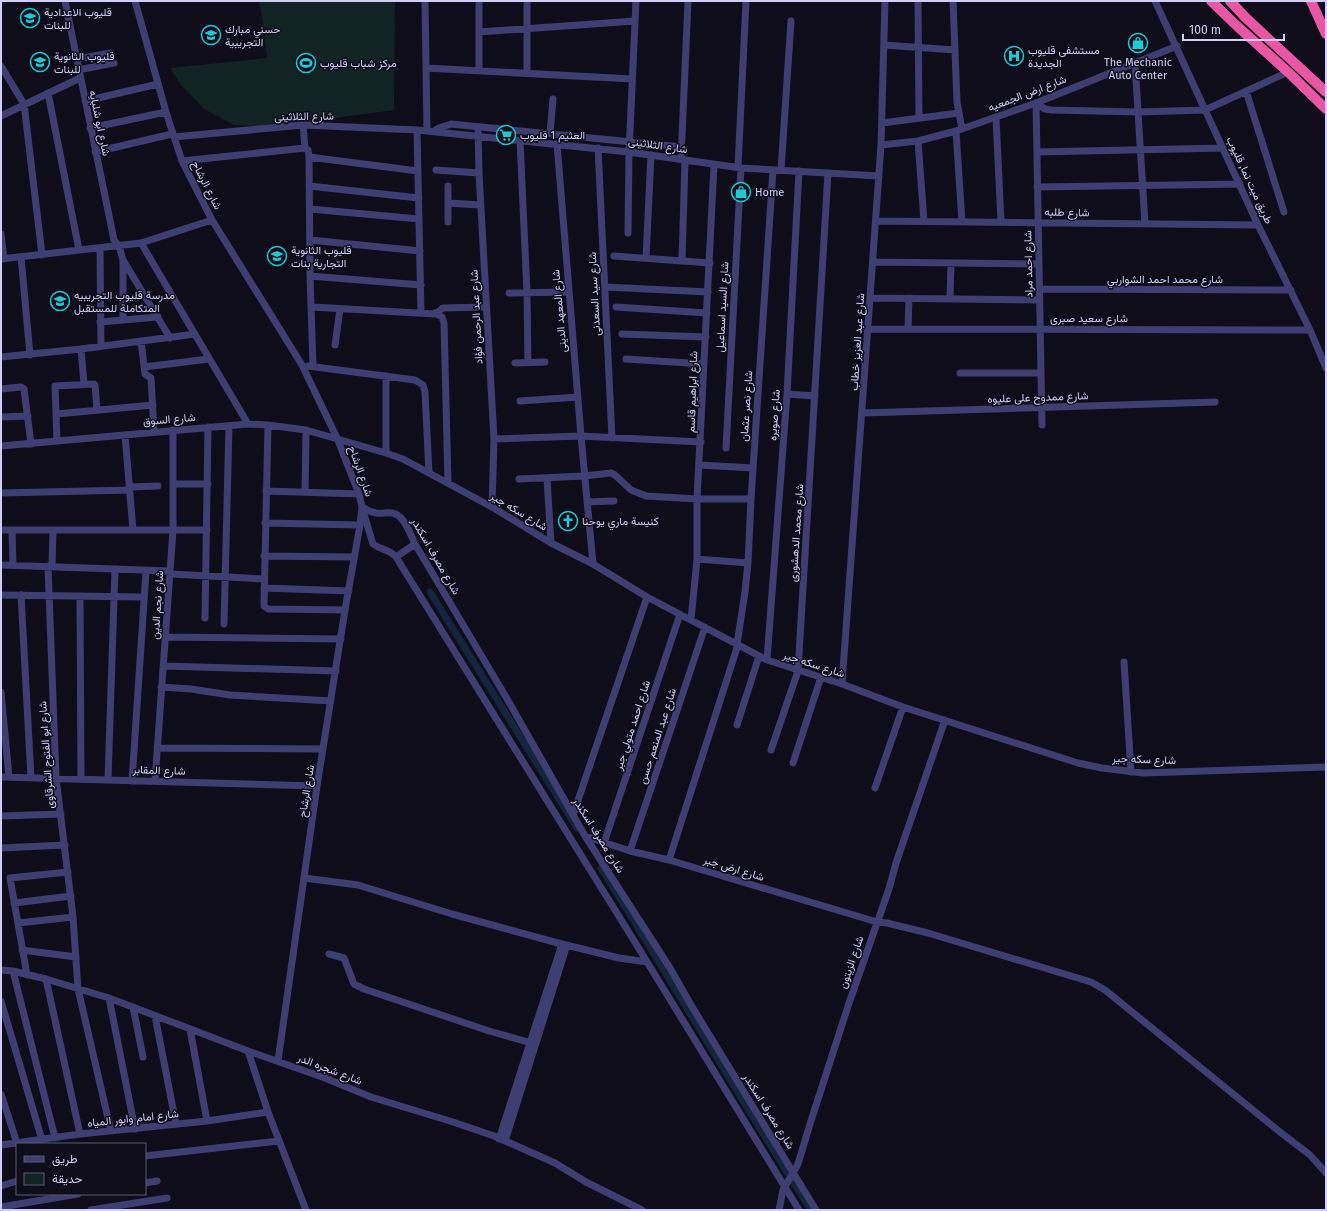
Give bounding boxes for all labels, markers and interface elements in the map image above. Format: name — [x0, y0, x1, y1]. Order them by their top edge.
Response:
place label: قليوب الاعدادية للبنات — [44, 6, 112, 32]
school or university icon: قليوب الاعدادية للبنات — [19, 7, 41, 29]
scale bar — [1183, 16, 1284, 42]
place label: حسني مبارك التجريبية — [225, 23, 281, 49]
text: 100 m — [1189, 23, 1221, 37]
school or university icon: حسني مبارك التجريبية — [200, 24, 222, 46]
shop icon: The Mechanic Auto Center — [1127, 32, 1149, 54]
place label: مستشفى قليوب الجديدة — [1028, 44, 1100, 70]
hospital icon: مستشفى قليوب الجديدة — [1003, 45, 1025, 67]
place label: قليوب الثانوية للبنات — [54, 50, 115, 76]
school or university icon: قليوب الثانوية للبنات — [29, 51, 51, 73]
sports icon: مركز شباب قليوب — [295, 52, 317, 74]
place label: The Mechanic Auto Center — [1104, 56, 1172, 82]
place label: مركز شباب قليوب — [320, 57, 397, 70]
street label: شارع ارض الجمعيه — [986, 72, 1069, 115]
street label: شارع ابو شلبايه — [85, 89, 113, 158]
street label: شارع الثلاثينى — [274, 109, 334, 125]
supermarket icon: العثيم 1 قليوب — [495, 124, 517, 146]
place label: العثيم 1 قليوب — [520, 129, 585, 143]
street label: شارع الثلاثينى — [627, 135, 689, 157]
street label: طريق ميت نما, قليوب — [1224, 135, 1275, 226]
street label: شارع الرشاح — [188, 159, 225, 213]
shop icon: Home — [730, 181, 752, 203]
place label: Home — [755, 186, 784, 199]
street label: شارع طلبه — [1044, 206, 1090, 220]
street label: شارع احمد مراد — [1021, 230, 1037, 298]
place label: قليوب الثانوية التجارية بنات — [291, 244, 352, 270]
school or university icon: قليوب الثانوية التجارية بنات — [266, 245, 288, 267]
street label: شارع سيد السعدنى — [586, 251, 604, 336]
street label: شارع السيد اسماعيل — [714, 261, 732, 353]
street label: شارع المعهد الدينى — [549, 268, 571, 353]
street label: شارع عبد الرحمن فؤاد — [468, 269, 486, 365]
street label: شارع محمد احمد الشواربي — [1107, 273, 1223, 289]
place label: مدرسة قليوب التجريبيه المتكاملة للمستقبل — [74, 289, 175, 315]
school or university icon: مدرسة قليوب التجريبيه المتكاملة للمستقبل — [49, 290, 71, 312]
street label: شارع عبد العزيز خطاب — [848, 292, 868, 391]
street label: شارع سعيد صبرى — [1050, 312, 1128, 326]
street label: شارع ابراهيم قاسم — [685, 351, 701, 433]
street label: شارع نصر عثمان — [738, 370, 756, 442]
street label: شارع صويره — [766, 389, 784, 441]
street label: شارع ممدوح على عليوه — [987, 389, 1089, 407]
street label: شارع السوق — [142, 411, 196, 429]
street label: شارع الرشاح — [344, 444, 376, 499]
street label: شارع محمد الدهشورى — [787, 483, 807, 583]
street label: شارع سكه جير — [487, 489, 550, 534]
church icon: كنيسة ماري يوحنا — [557, 510, 579, 532]
street label: شارع مصرف اسكندر — [407, 515, 463, 598]
place label: كنيسة ماري يوحنا — [582, 515, 659, 531]
street label: شارع نجم الدين — [149, 570, 167, 640]
street label: شارع سكه جير — [780, 648, 847, 682]
street label: شارع احمد متولي جبر — [612, 678, 656, 773]
street label: شارع عبد المنعم حسن — [636, 686, 680, 786]
street label: شارع ابو الفتوح الشرقاوى — [36, 700, 58, 809]
street label: شارع سكه جير — [1111, 752, 1176, 768]
street label: شارع المقابر — [131, 763, 186, 779]
street label: شارع الرشاح — [296, 764, 318, 818]
street label: شارع مصرف اسكندر — [569, 794, 627, 876]
street label: شارع ارض جبر — [701, 853, 766, 885]
street label: شارع الزيتون — [836, 934, 868, 990]
street label: شارع شجره الدر — [294, 1051, 364, 1089]
street label: شارع مصرف اسكندر — [739, 1070, 797, 1152]
street label: شارع امام وابور المياه — [87, 1107, 180, 1131]
legend — [16, 1143, 146, 1195]
text: طريق — [52, 1152, 78, 1167]
text: حديقة — [52, 1172, 82, 1186]

